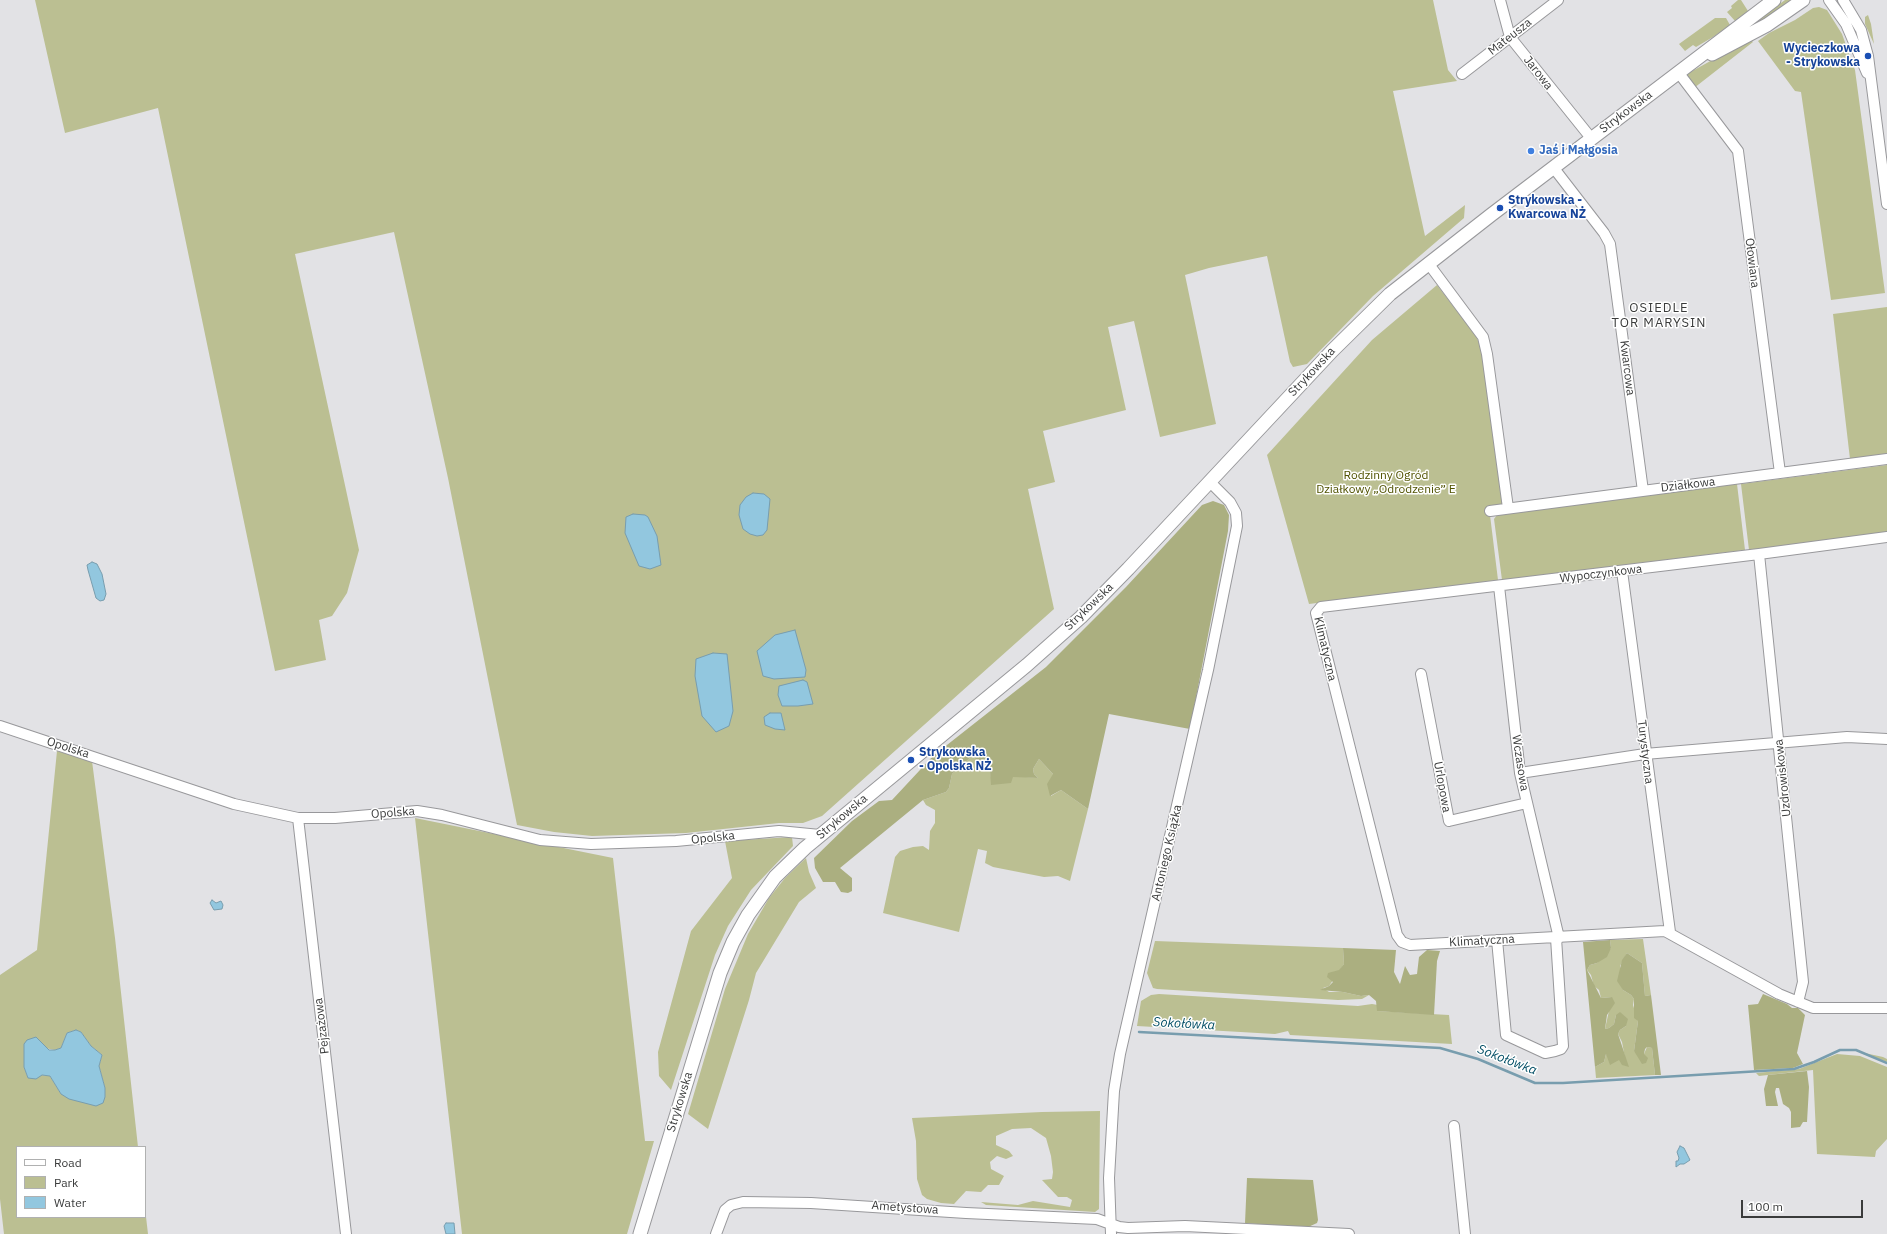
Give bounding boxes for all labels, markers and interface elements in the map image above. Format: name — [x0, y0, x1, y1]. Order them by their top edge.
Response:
street label: Mateusza — [1485, 15, 1535, 59]
place label: Wycieczkowa - Strykowska — [1783, 42, 1860, 70]
marker: Wycieczkowa - Strykowska — [1863, 51, 1873, 61]
street label: Jarowa — [1520, 53, 1556, 93]
street label: Strykowska — [1597, 88, 1655, 136]
place label: Jaś i Małgosia — [1539, 144, 1618, 158]
marker: Jaś i Małgosia — [1526, 146, 1536, 156]
place label: Strykowska - Kwarcowa NŻ — [1508, 194, 1586, 222]
marker: Strykowska - Kwarcowa NŻ — [1495, 203, 1505, 213]
street label: Ołowiana — [1742, 237, 1762, 289]
district label: OSIEDLE TOR MARYSIN — [1612, 300, 1706, 331]
street label: Kwarcowa — [1616, 340, 1638, 396]
street label: Strykowska — [1286, 344, 1338, 400]
park label: Rodzinny Ogród Działkowy „Odrodzenie” E — [1316, 469, 1456, 497]
street label: Działkowa — [1660, 475, 1716, 495]
street label: Wypoczynkowa — [1559, 562, 1643, 586]
street label: Strykowska — [1062, 580, 1116, 634]
street label: Klimatyczna — [1311, 615, 1339, 683]
street label: Turystyczna — [1634, 719, 1656, 785]
street label: Opolska — [45, 734, 91, 762]
street label: Wczasowa — [1508, 734, 1532, 792]
street label: Uzdrowiskowa — [1772, 739, 1794, 817]
place label: Strykowska - Opolska NŻ — [919, 746, 992, 774]
marker: Strykowska - Opolska NŻ — [906, 755, 916, 765]
street label: Urlopowa — [1430, 760, 1454, 814]
street label: Strykowska — [814, 791, 870, 843]
street label: Antoniego Książka — [1149, 803, 1185, 903]
street label: Opolska — [371, 804, 415, 822]
street label: Opolska — [690, 829, 736, 847]
street label: Klimatyczna — [1449, 932, 1515, 950]
street label: Pejzażowa — [311, 997, 333, 1055]
water label: Sokołówka — [1152, 1015, 1216, 1033]
water label: Sokołówka — [1475, 1042, 1539, 1078]
street label: Strykowska — [664, 1070, 696, 1134]
legend — [16, 1146, 146, 1218]
text: Road — [54, 1155, 82, 1170]
text: Park — [54, 1175, 78, 1190]
scale bar — [1743, 1192, 1865, 1218]
text: Water — [54, 1195, 86, 1210]
street label: Ametystowa — [871, 1198, 939, 1218]
text: 100 m — [1748, 1199, 1783, 1214]

